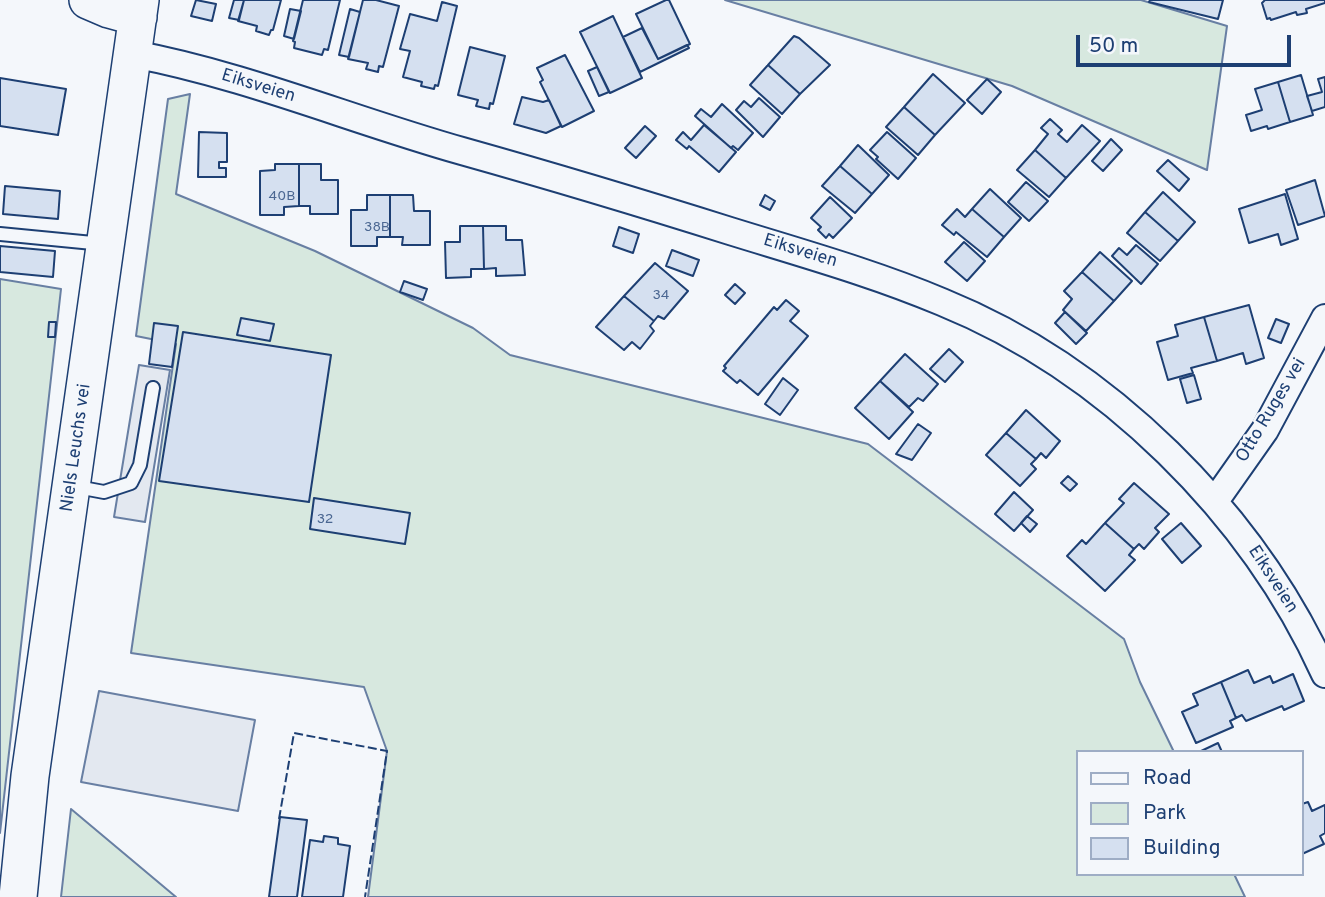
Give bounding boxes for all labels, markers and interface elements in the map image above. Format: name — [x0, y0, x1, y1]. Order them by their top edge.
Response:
scale bar — [1080, 21, 1295, 65]
text: 50 m — [1089, 33, 1138, 60]
street label: Eiksveien — [218, 66, 298, 108]
house number: 40B — [269, 189, 295, 205]
house number: 38B — [364, 220, 390, 236]
street label: Eiksveien — [760, 231, 840, 273]
house number: 34 — [652, 288, 670, 304]
street label: Otto Ruges vei — [1232, 355, 1312, 467]
street label: Niels Leuchs vei — [57, 382, 97, 514]
house number: 32 — [317, 512, 333, 528]
street label: Eiksveien — [1242, 542, 1302, 618]
legend — [1076, 750, 1304, 876]
text: Road — [1143, 765, 1192, 792]
text: Park — [1143, 800, 1186, 827]
text: Building — [1143, 835, 1221, 862]

